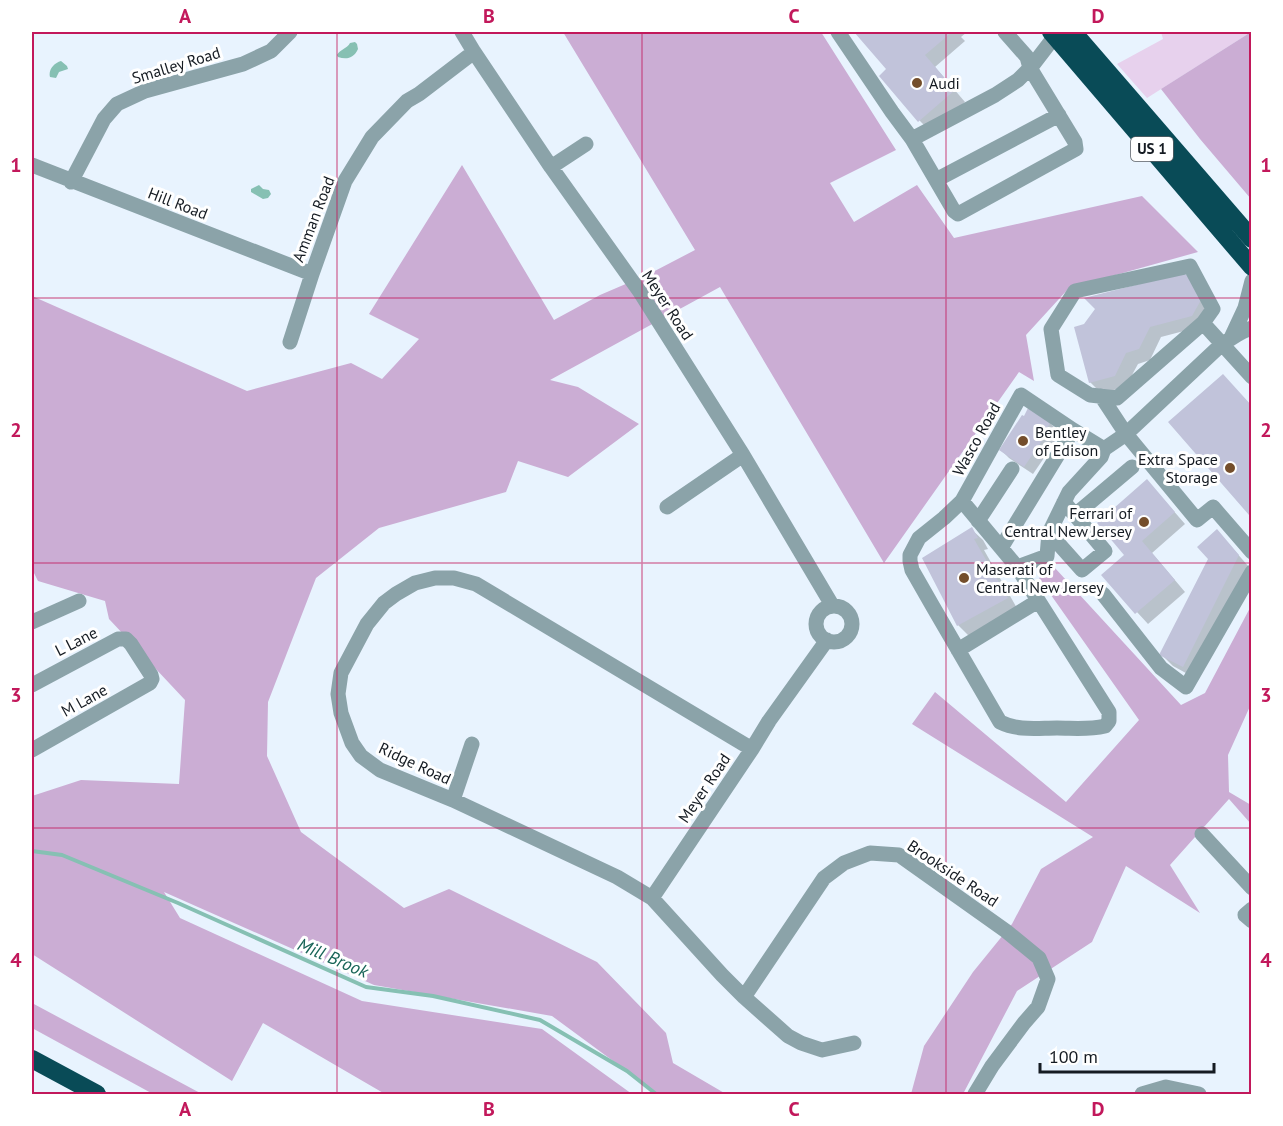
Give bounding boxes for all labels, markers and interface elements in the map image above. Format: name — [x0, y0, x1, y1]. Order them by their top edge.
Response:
text: A — [179, 3, 192, 29]
text: B — [483, 3, 495, 29]
text: C — [788, 3, 800, 29]
text: D — [1092, 3, 1105, 29]
street label: Smalley Road — [129, 42, 223, 88]
place label: Audi — [929, 73, 960, 93]
marker: Audi — [910, 76, 924, 90]
road number: US 1 — [1131, 137, 1173, 161]
text: 1 — [10, 152, 22, 178]
text: 1 — [1260, 152, 1272, 178]
street label: Amman Road — [288, 173, 338, 265]
street label: Hill Road — [145, 182, 211, 224]
street label: Meyer Road — [638, 266, 698, 344]
street label: Wasco Road — [948, 399, 1004, 479]
text: 2 — [10, 417, 22, 443]
text: 2 — [1260, 417, 1272, 443]
place label: Bentley of Edison — [1035, 422, 1098, 460]
marker: Bentley of Edison — [1016, 434, 1030, 448]
place label: Extra Space Storage — [1138, 449, 1218, 487]
marker: Extra Space Storage — [1223, 461, 1237, 475]
place label: Ferrari of Central New Jersey — [1004, 503, 1133, 541]
marker: Ferrari of Central New Jersey — [1137, 515, 1151, 529]
place label: Maserati of Central New Jersey — [976, 559, 1104, 597]
marker: Maserati of Central New Jersey — [957, 571, 971, 585]
street label: L Lane — [52, 622, 100, 660]
street label: M Lane — [57, 679, 111, 721]
text: 3 — [10, 682, 22, 708]
text: 3 — [1260, 682, 1272, 708]
street label: Ridge Road — [376, 738, 454, 788]
street label: Meyer Road — [673, 749, 735, 827]
street label: Brookside Road — [904, 835, 1002, 911]
water label: Mill Brook — [294, 932, 373, 983]
text: 4 — [10, 947, 22, 973]
text: 4 — [1260, 947, 1272, 973]
scale bar — [1040, 1036, 1214, 1074]
text: 100 m — [1049, 1045, 1098, 1068]
text: A — [179, 1096, 192, 1122]
text: B — [483, 1096, 495, 1122]
text: C — [788, 1096, 800, 1122]
text: D — [1092, 1096, 1105, 1122]

